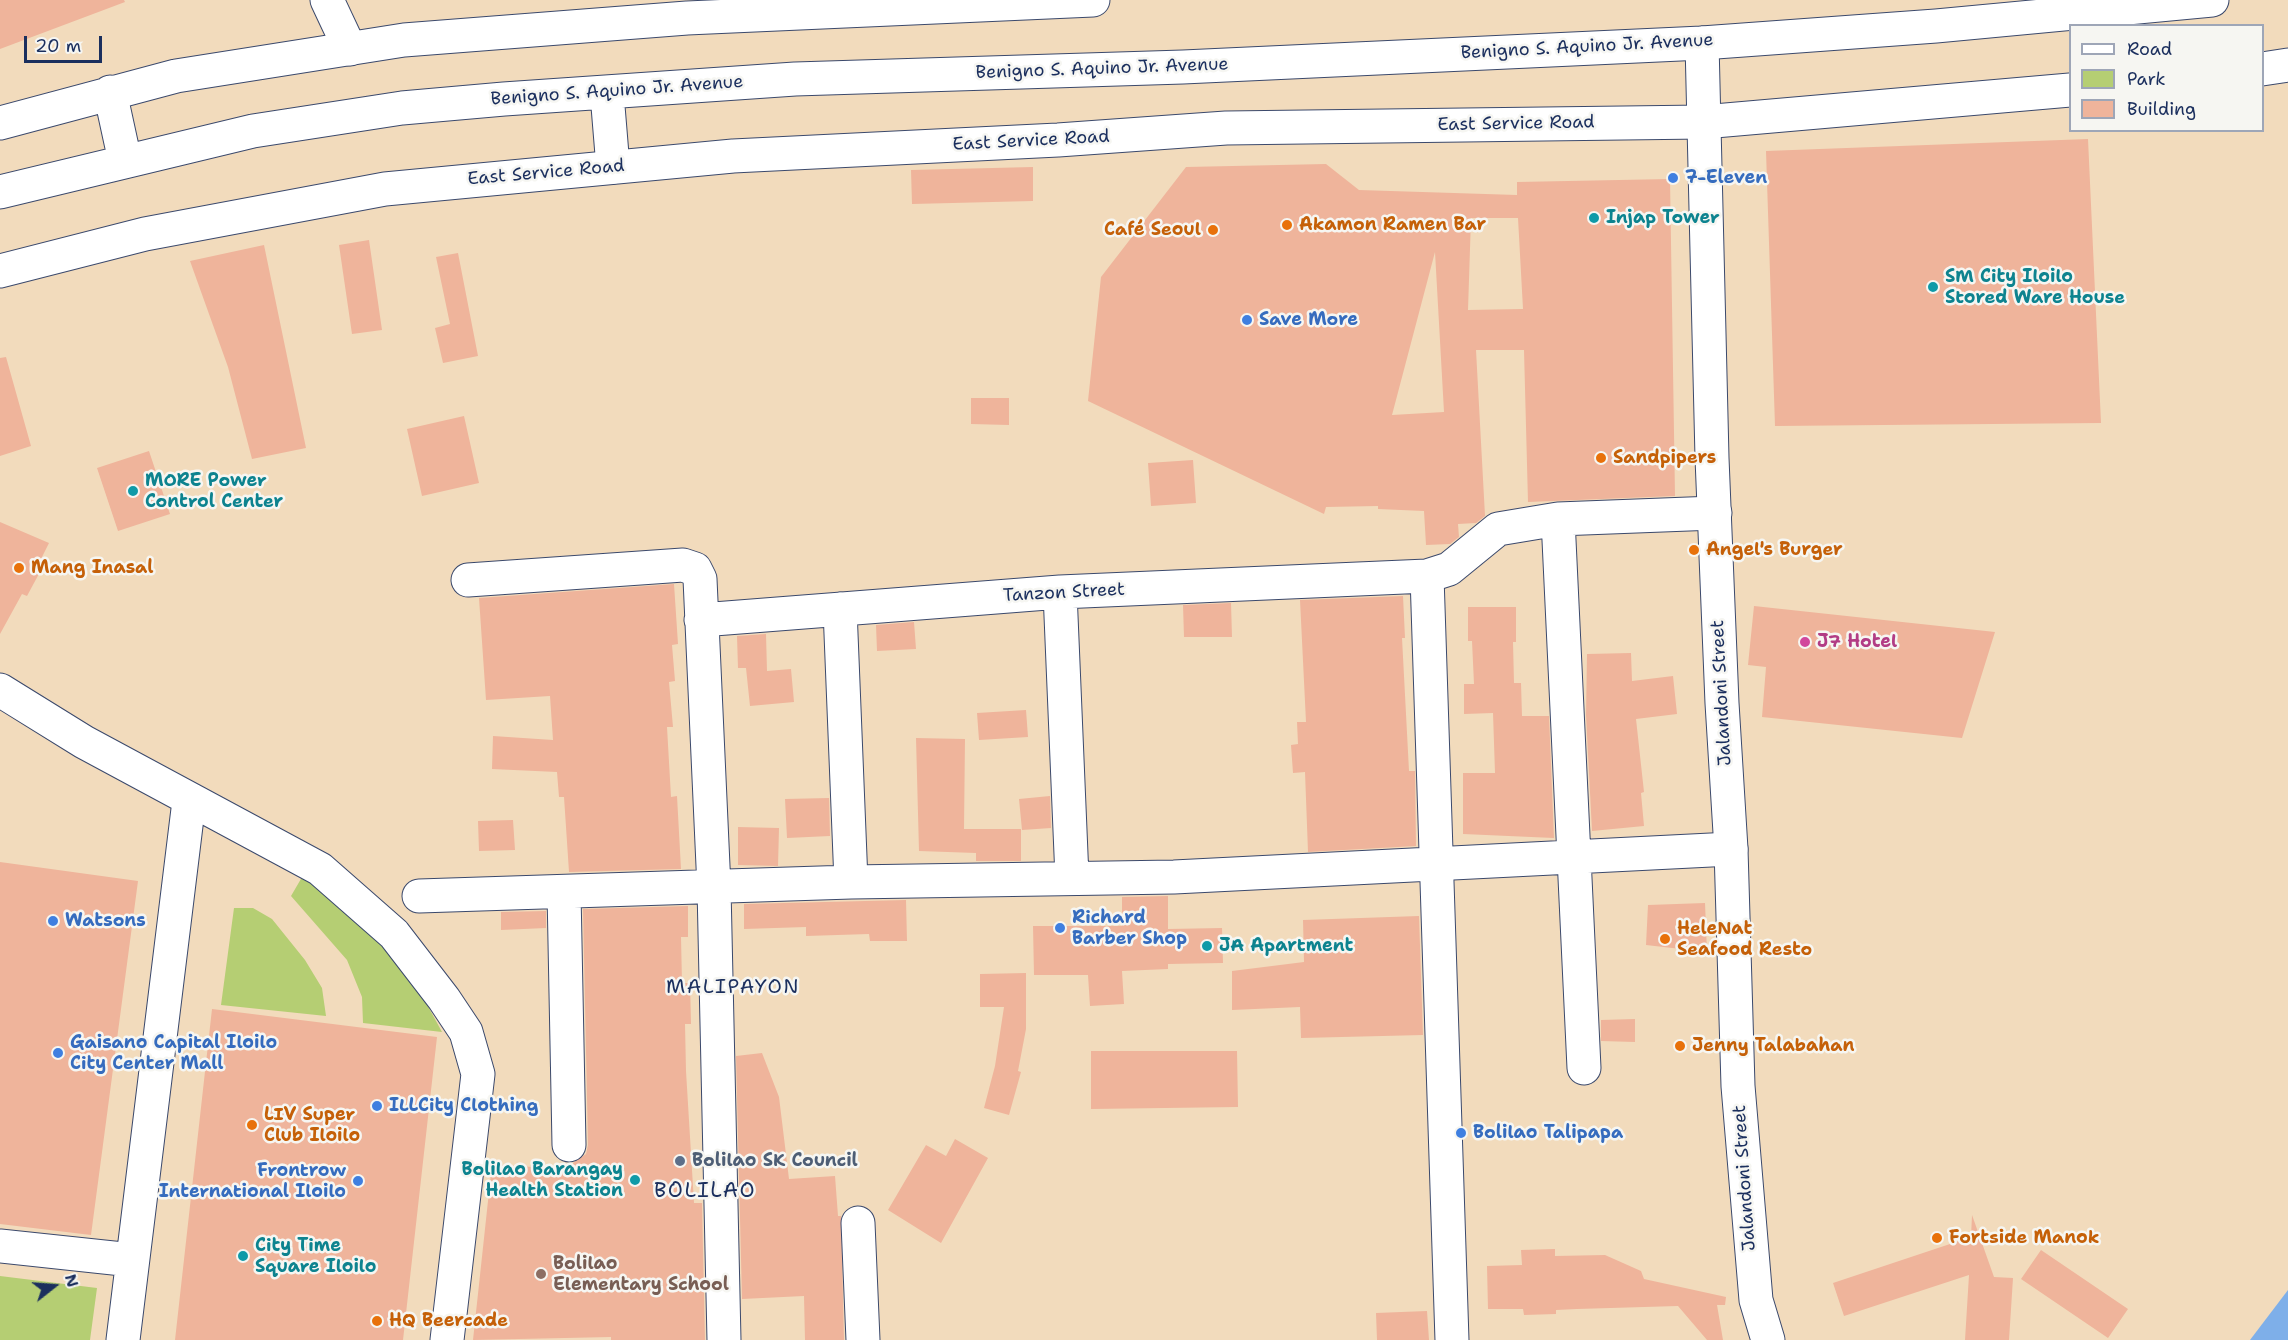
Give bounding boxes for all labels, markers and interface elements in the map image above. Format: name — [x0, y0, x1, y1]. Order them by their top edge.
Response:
scale bar — [27, 24, 105, 62]
legend — [2069, 24, 2264, 132]
street label: Benigno S. Aquino Jr. Avenue — [1460, 30, 1714, 64]
text: 20 m — [35, 34, 81, 58]
text: Road — [2127, 37, 2172, 61]
street label: Benigno S. Aquino Jr. Avenue — [975, 54, 1229, 84]
text: Park — [2127, 67, 2166, 91]
street label: Benigno S. Aquino Jr. Avenue — [490, 71, 744, 111]
text: Building — [2127, 97, 2196, 121]
street label: East Service Road — [1437, 112, 1595, 136]
street label: East Service Road — [952, 126, 1110, 156]
street label: East Service Road — [467, 155, 625, 191]
place label: 7-Eleven — [1685, 167, 1767, 189]
marker: 7-Eleven — [1666, 171, 1680, 185]
place label: Injap Tower — [1606, 207, 1720, 229]
marker: Injap Tower — [1587, 211, 1601, 225]
place label: Akamon Ramen Bar — [1299, 214, 1486, 236]
marker: Akamon Ramen Bar — [1280, 218, 1294, 232]
place label: Café Seoul — [1104, 219, 1201, 241]
marker: Café Seoul — [1206, 223, 1220, 237]
place label: SM City Iloilo Stored Ware House — [1945, 266, 2125, 308]
marker: SM City Iloilo Stored Ware House — [1926, 280, 1940, 294]
place label: Save More — [1259, 309, 1358, 331]
marker: Save More — [1240, 313, 1254, 327]
place label: Sandpipers — [1613, 447, 1716, 469]
marker: Sandpipers — [1594, 451, 1608, 465]
place label: MORE Power Control Center — [145, 470, 283, 512]
marker: MORE Power Control Center — [126, 484, 140, 498]
place label: Angel's Burger — [1706, 539, 1843, 561]
marker: Angel's Burger — [1687, 543, 1701, 557]
place label: Mang Inasal — [31, 557, 154, 579]
marker: Mang Inasal — [12, 561, 26, 575]
street label: Tanzon Street — [1002, 579, 1126, 607]
street label: Jalandoni Street — [1707, 619, 1737, 767]
place label: J7 Hotel — [1817, 631, 1897, 653]
marker: J7 Hotel — [1798, 635, 1812, 649]
place label: Richard Barber Shop — [1072, 907, 1187, 950]
place label: Watsons — [65, 910, 146, 932]
marker: Watsons — [46, 914, 60, 928]
place label: HeleNat Seafood Resto — [1677, 918, 1812, 960]
marker: Richard Barber Shop — [1053, 921, 1067, 935]
marker: HeleNat Seafood Resto — [1658, 932, 1672, 946]
place label: JA Apartment — [1219, 935, 1353, 957]
marker: JA Apartment — [1200, 939, 1214, 953]
district label: MALIPAYON — [666, 976, 800, 1000]
place label: Gaisano Capital Iloilo City Center Mall — [70, 1032, 277, 1074]
place label: Jenny Talabahan — [1692, 1035, 1854, 1057]
marker: Jenny Talabahan — [1673, 1039, 1687, 1053]
marker: Gaisano Capital Iloilo City Center Mall — [51, 1046, 65, 1060]
place label: ILLCity Clothing — [389, 1095, 538, 1117]
marker: ILLCity Clothing — [370, 1099, 384, 1113]
place label: LIV Super Club Iloilo — [264, 1104, 360, 1146]
street label: Jalandoni Street — [1729, 1104, 1761, 1252]
marker: LIV Super Club Iloilo — [245, 1118, 259, 1132]
place label: Bolilao Talipapa — [1473, 1122, 1623, 1144]
marker: Bolilao Talipapa — [1454, 1126, 1468, 1140]
place label: Bolilao SK Council — [692, 1150, 858, 1172]
marker: Bolilao SK Council — [673, 1154, 687, 1168]
place label: Bolilao Barangay Health Station — [461, 1159, 623, 1202]
place label: Frontrow International Iloilo — [159, 1160, 346, 1202]
marker: Bolilao Barangay Health Station — [628, 1173, 642, 1187]
marker: Frontrow International Iloilo — [351, 1174, 365, 1188]
district label: BOLILAO — [654, 1179, 756, 1205]
place label: Fortside Manok — [1949, 1227, 2099, 1249]
marker: Fortside Manok — [1930, 1231, 1944, 1245]
place label: City Time Square Iloilo — [255, 1235, 376, 1278]
marker: City Time Square Iloilo — [236, 1249, 250, 1263]
place label: Bolilao Elementary School — [553, 1253, 729, 1296]
north arrow — [24, 1256, 84, 1316]
marker: Bolilao Elementary School — [534, 1267, 548, 1281]
text: N — [60, 1271, 84, 1290]
place label: HQ Beercade — [389, 1310, 508, 1332]
marker: HQ Beercade — [370, 1314, 384, 1328]

